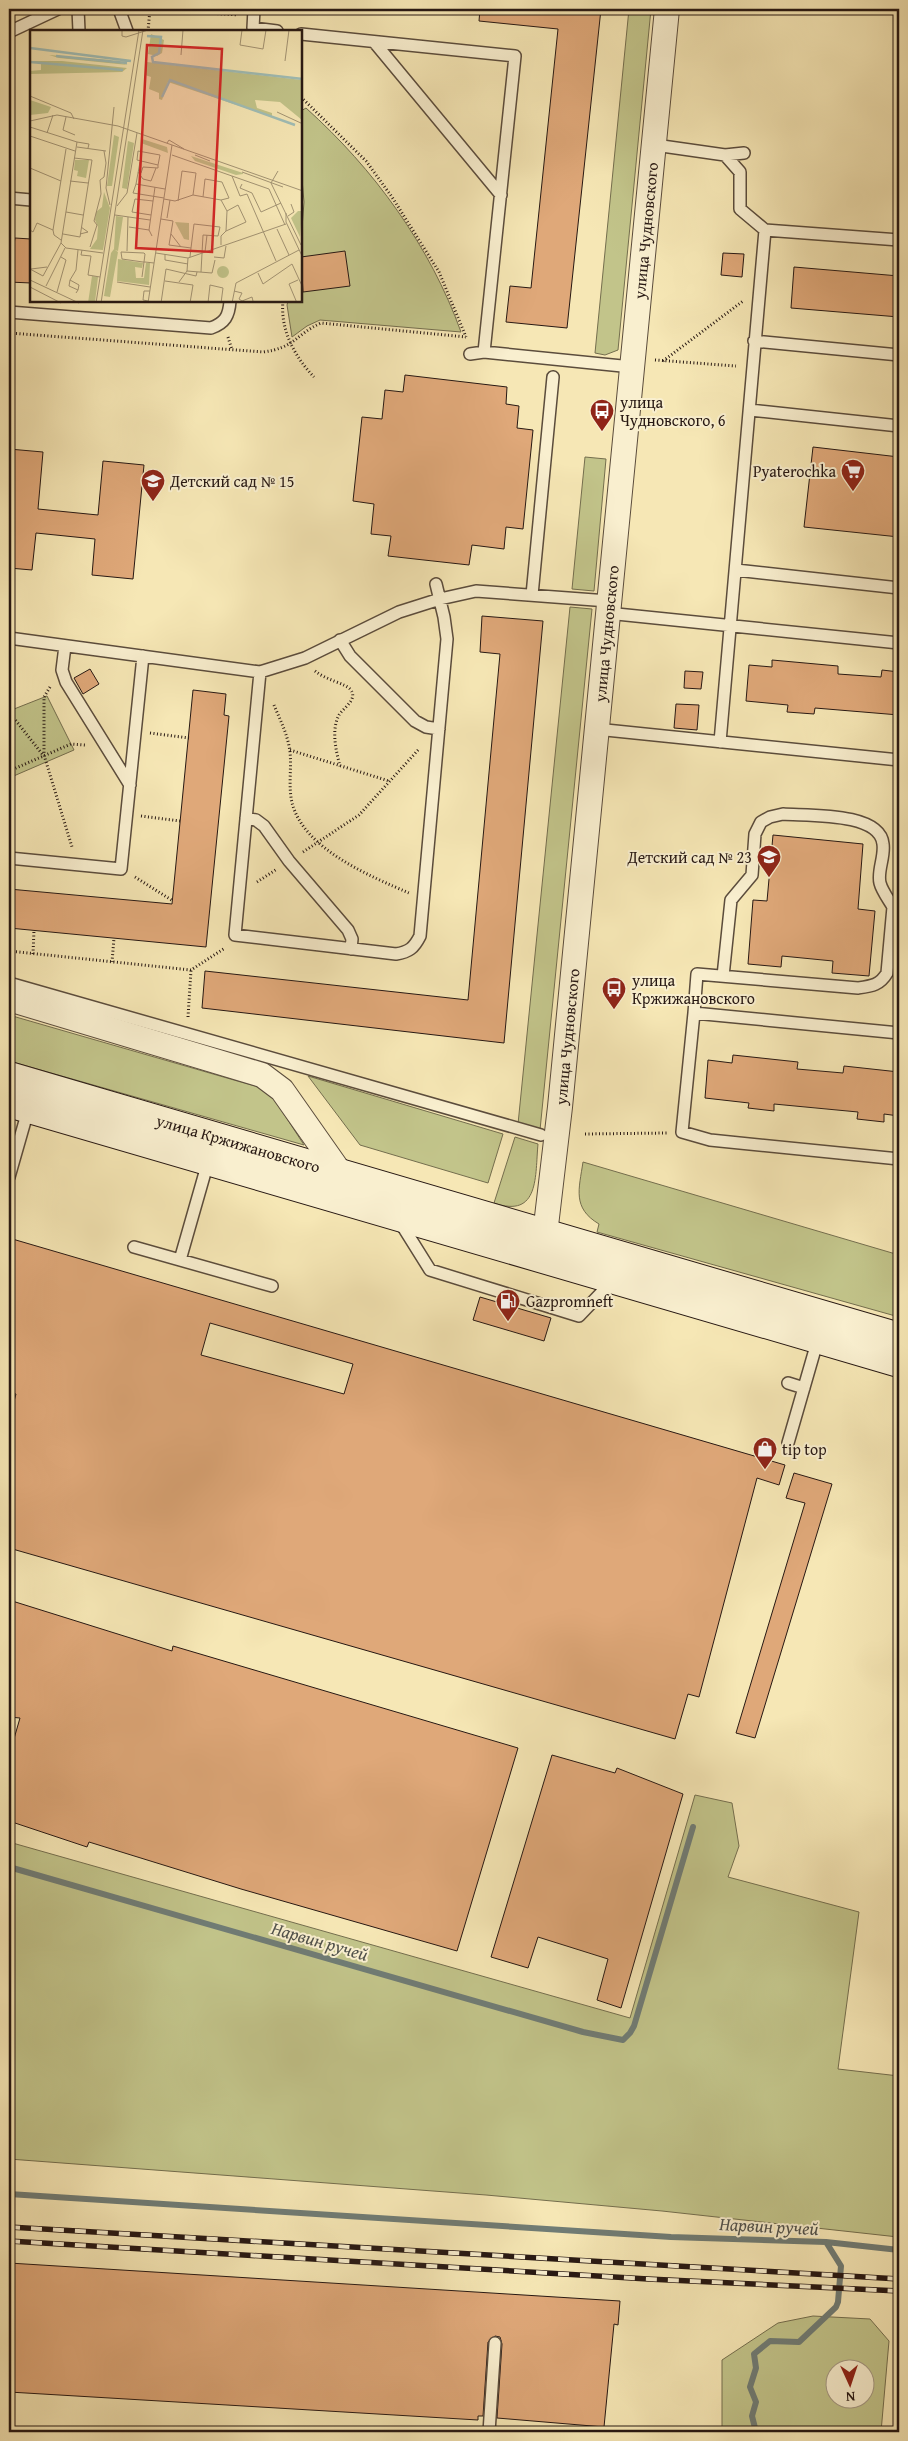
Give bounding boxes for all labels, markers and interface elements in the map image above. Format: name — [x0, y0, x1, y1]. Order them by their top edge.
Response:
inset map — [30, 30, 302, 302]
street label: улица Чудновского — [627, 161, 664, 301]
place label: улица Чудновского, 6 — [619, 390, 726, 432]
bus stop icon: улица Чудновского, 6 — [589, 398, 615, 432]
supermarket icon: Pyaterochka — [840, 458, 866, 492]
place label: Pyaterochka — [753, 459, 836, 483]
school or university icon: Детский сад № 15 — [140, 468, 166, 502]
place label: Детский сад № 15 — [169, 469, 294, 493]
street label: улица Чудновского — [587, 564, 625, 704]
school or university icon: Детский сад № 23 — [756, 844, 782, 878]
place label: Детский сад № 23 — [627, 845, 752, 869]
street label: улица Чудновского — [548, 967, 585, 1107]
place label: улица Кржижановского — [631, 968, 755, 1010]
bus stop icon: улица Кржижановского — [601, 976, 627, 1010]
street label: улица Кржижановского — [153, 1108, 323, 1179]
fuel station icon: Gazpromneft — [495, 1288, 521, 1322]
place label: Gazpromneft — [526, 1289, 614, 1313]
shop icon: tip top — [752, 1436, 778, 1470]
place label: tip top — [782, 1437, 827, 1461]
water label: Нарвин ручей — [268, 1914, 372, 1968]
water label: Нарвин ручей — [719, 2210, 819, 2242]
north arrow — [826, 2358, 876, 2408]
text: N — [845, 2387, 856, 2407]

